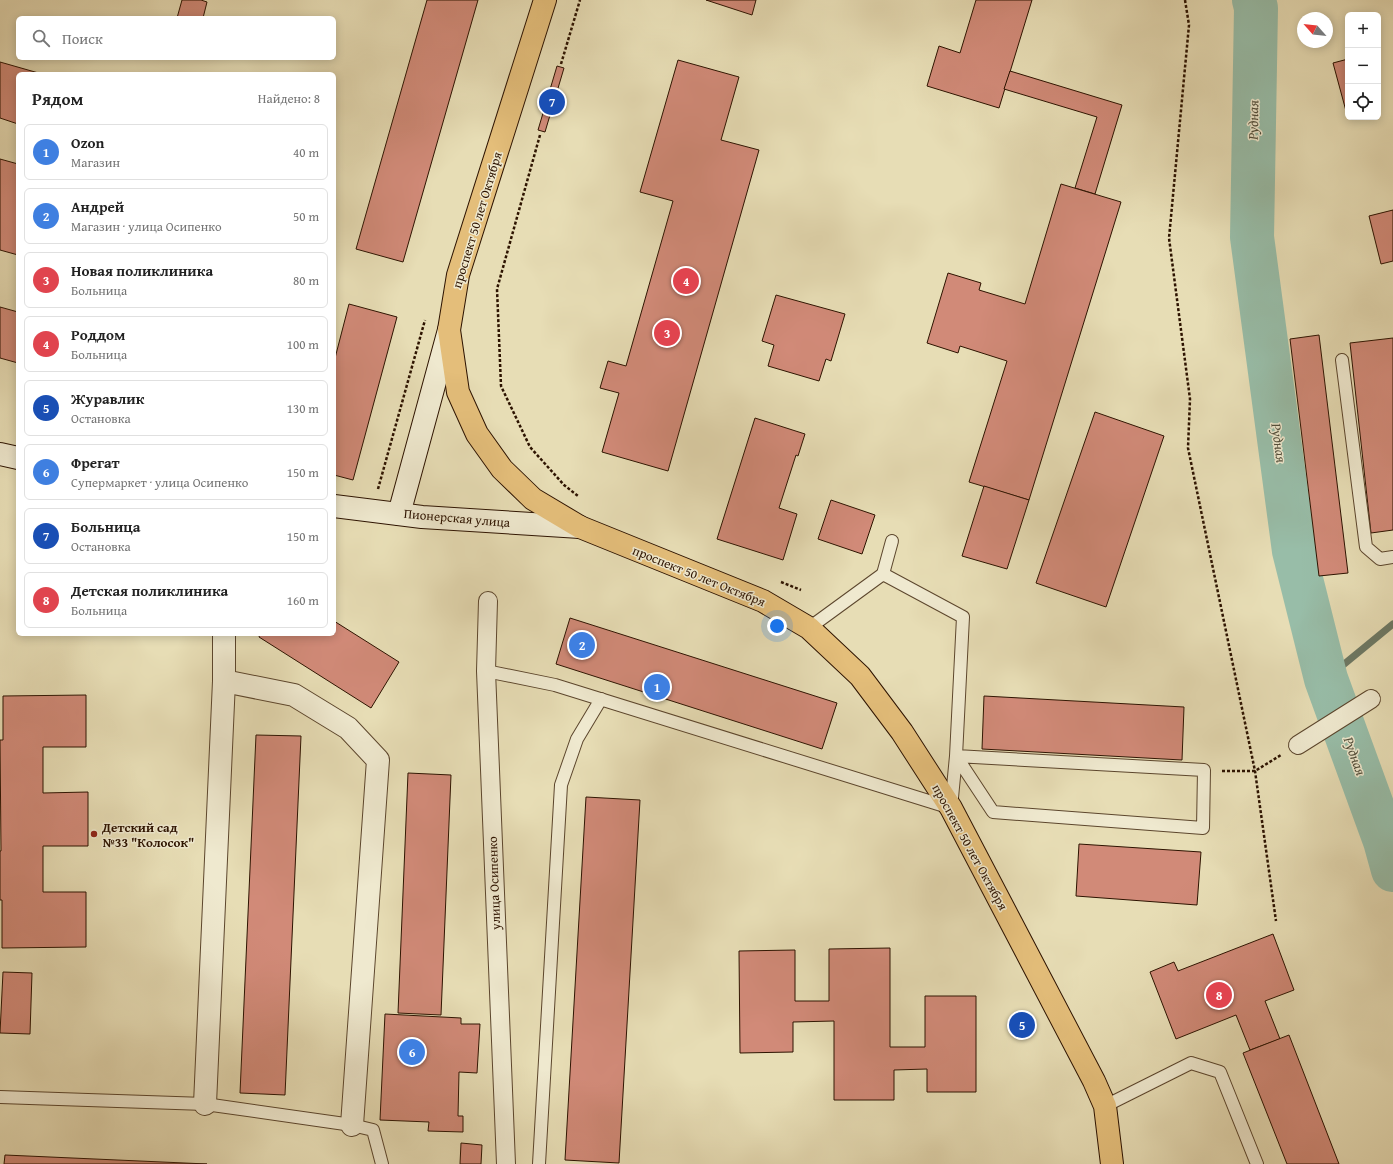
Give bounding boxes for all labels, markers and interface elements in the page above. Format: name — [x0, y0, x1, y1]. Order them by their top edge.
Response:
north arrow — [1297, 12, 1333, 48]
map controls — [1345, 12, 1381, 120]
button: + — [1345, 12, 1381, 48]
search box — [16, 16, 336, 60]
icon: search — [30, 27, 52, 49]
text: Поиск — [62, 28, 103, 49]
button: − — [1345, 48, 1381, 84]
button: locate — [1345, 84, 1381, 120]
text: Рядом — [32, 86, 83, 111]
pin: 7 — [539, 87, 565, 117]
text: Найдено: 8 — [258, 89, 320, 108]
water label: Рудная — [1243, 100, 1263, 141]
text: Ozon — [71, 132, 104, 153]
text: 1 — [43, 143, 49, 162]
text: 40 m — [293, 143, 319, 162]
street label: проспект 50 лет Октября — [447, 149, 507, 291]
text: Магазин — [71, 153, 120, 172]
text: Андрей — [71, 196, 124, 217]
text: 2 — [43, 207, 49, 226]
text: 50 m — [293, 207, 319, 226]
text: Магазин · улица Осипенко — [71, 217, 222, 236]
text: Новая поликлиника — [71, 260, 213, 281]
pin: 4 — [673, 266, 699, 296]
text: 3 — [43, 271, 49, 290]
text: 80 m — [293, 271, 319, 290]
text: Больница — [71, 281, 127, 300]
pin: 3 — [654, 318, 680, 348]
text: Роддом — [71, 324, 125, 345]
text: 4 — [43, 335, 49, 354]
text: 100 m — [287, 335, 319, 354]
text: Больница — [71, 345, 127, 364]
text: Журавлик — [71, 388, 144, 409]
text: 5 — [43, 399, 49, 418]
text: 130 m — [287, 399, 319, 418]
text: Остановка — [71, 409, 131, 428]
water label: Рудная — [1266, 421, 1292, 464]
text: Фрегат — [71, 452, 120, 473]
text: 6 — [43, 463, 49, 482]
text: 150 m — [287, 463, 319, 482]
text: Супермаркет · улица Осипенко — [71, 473, 248, 492]
street label: Пионерская улица — [403, 504, 512, 532]
text: Больница — [71, 516, 141, 537]
text: 7 — [43, 527, 49, 546]
text: 150 m — [287, 527, 319, 546]
text: Остановка — [71, 537, 131, 556]
street label: проспект 50 лет Октября — [630, 541, 769, 612]
text: Детская поликлиника — [71, 580, 228, 601]
text: 8 — [43, 591, 49, 610]
text: 160 m — [287, 591, 319, 610]
text: Больница — [71, 601, 127, 620]
your location — [767, 616, 787, 636]
pin: 2 — [569, 630, 595, 660]
pin: 1 — [644, 672, 670, 702]
water label: Рудная — [1338, 733, 1371, 778]
street label: проспект 50 лет Октября — [927, 780, 1013, 914]
place label: Детский сад №33 "Колосок" — [101, 818, 194, 852]
marker: Детский сад №33 "Колосок" — [89, 829, 99, 839]
street label: улица Осипенко — [483, 835, 505, 931]
pin: 8 — [1206, 980, 1232, 1010]
pin: 5 — [1009, 1010, 1035, 1040]
pin: 6 — [399, 1037, 425, 1067]

